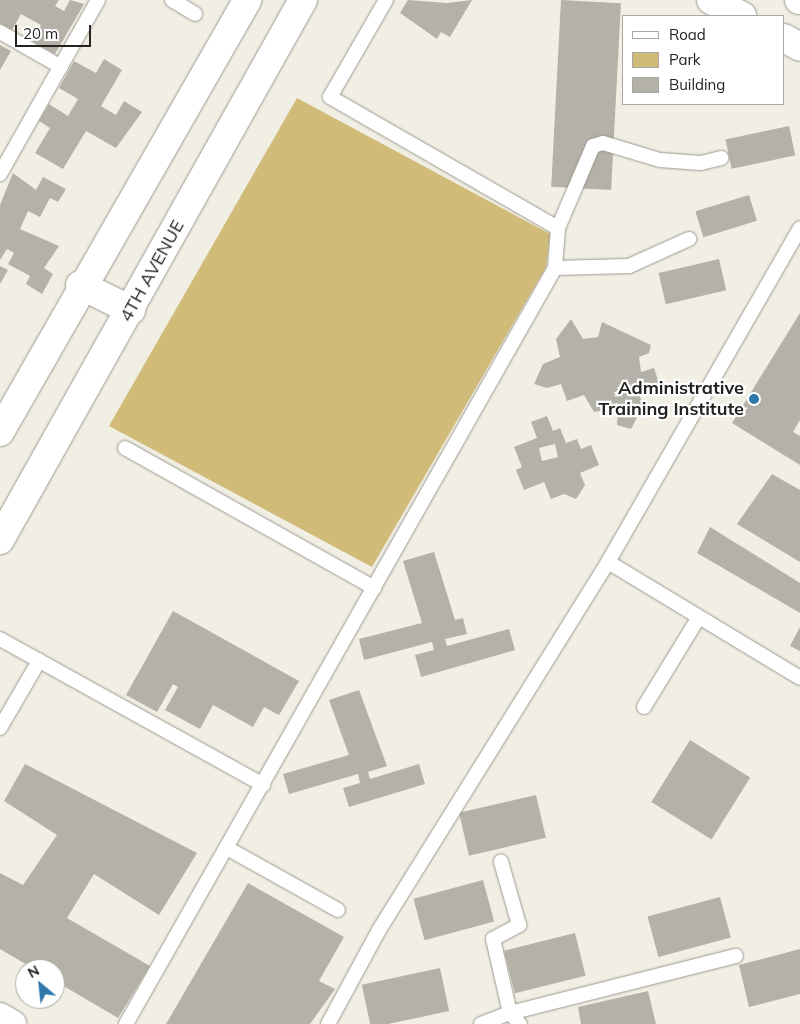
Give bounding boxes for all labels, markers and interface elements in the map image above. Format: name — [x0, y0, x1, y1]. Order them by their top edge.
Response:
scale bar — [18, 15, 94, 47]
legend — [622, 15, 785, 105]
text: 20 m — [23, 24, 58, 43]
text: Road — [669, 25, 706, 44]
text: Park — [669, 50, 701, 69]
text: Building — [669, 75, 725, 94]
street label: 4TH AVENUE — [115, 216, 189, 326]
place label: Administrative Training Institute — [598, 378, 744, 420]
marker: Administrative Training Institute — [748, 393, 760, 405]
north arrow — [15, 959, 65, 1009]
text: N — [25, 961, 42, 982]

